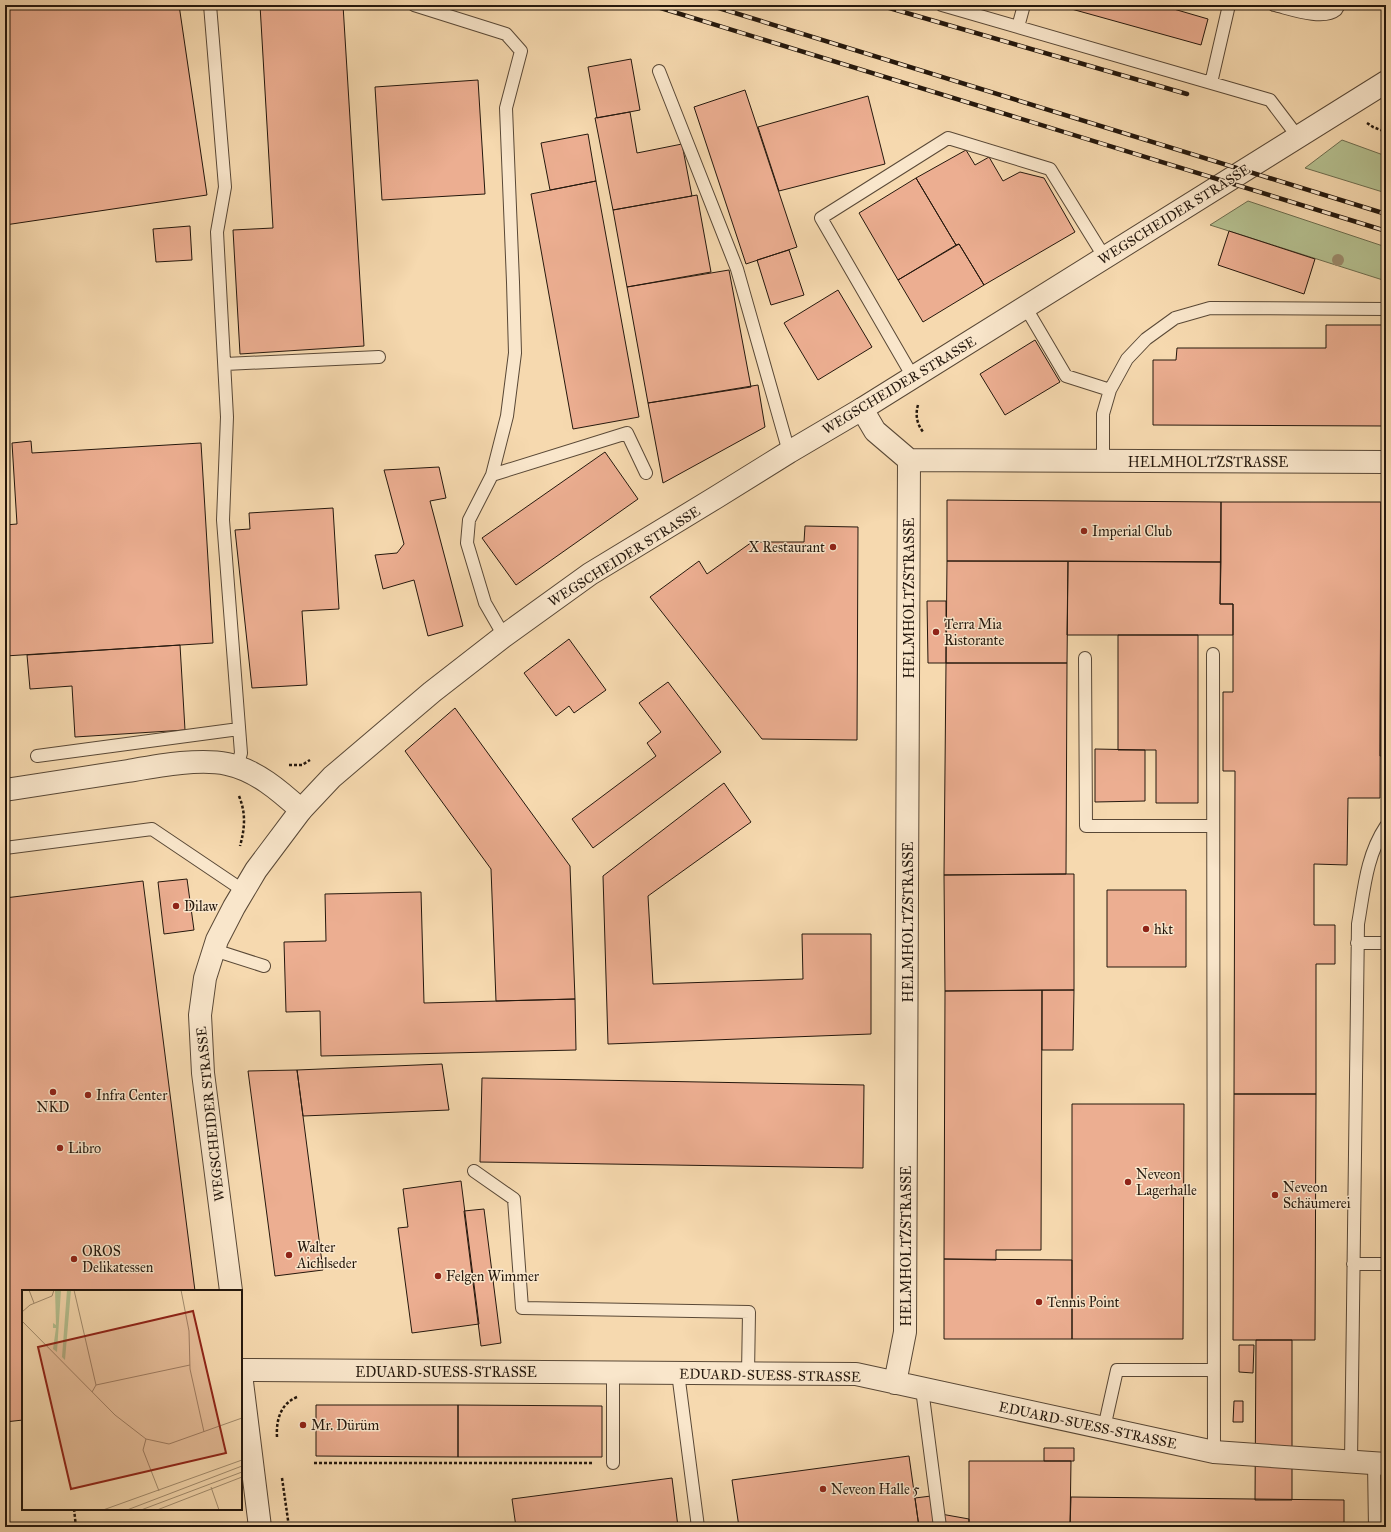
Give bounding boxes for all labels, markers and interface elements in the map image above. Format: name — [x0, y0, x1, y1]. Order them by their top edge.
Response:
street label: WEGSCHEIDER STRASSE — [1095, 161, 1253, 268]
street label: WEGSCHEIDER STRASSE — [819, 333, 979, 438]
street label: HELMHOLTZSTRASSE — [1128, 454, 1288, 471]
street label: WEGSCHEIDER STRASSE — [545, 503, 703, 610]
street label: HELMHOLTZSTRASSE — [901, 518, 918, 678]
place label: Imperial Club — [1092, 523, 1172, 540]
marker: Imperial Club — [1079, 526, 1089, 536]
place label: X Restaurant — [748, 539, 825, 556]
marker: X Restaurant — [828, 542, 838, 552]
place label: Terra Mia Ristorante — [944, 616, 1005, 649]
marker: Terra Mia Ristorante — [931, 627, 941, 637]
street label: HELMHOLTZSTRASSE — [900, 842, 917, 1002]
place label: Dilaw — [184, 898, 219, 915]
marker: Dilaw — [171, 901, 181, 911]
place label: hkt — [1154, 921, 1173, 938]
marker: hkt — [1141, 924, 1151, 934]
street label: WEGSCHEIDER STRASSE — [193, 1025, 228, 1202]
marker: NKD — [48, 1087, 58, 1097]
place label: Infra Center — [96, 1087, 168, 1104]
marker: Infra Center — [83, 1090, 93, 1100]
place label: NKD — [37, 1099, 69, 1116]
place label: Libro — [68, 1140, 101, 1157]
marker: Libro — [55, 1143, 65, 1153]
street label: HELMHOLTZSTRASSE — [898, 1166, 915, 1326]
place label: Neveon Lagerhalle — [1136, 1166, 1197, 1199]
marker: Neveon Lagerhalle — [1123, 1177, 1133, 1187]
place label: Neveon Schäumerei — [1283, 1179, 1351, 1212]
marker: Neveon Schäumerei — [1270, 1190, 1280, 1200]
place label: Walter Aichlseder — [296, 1239, 357, 1272]
place label: OROS Delikatessen — [82, 1243, 154, 1276]
marker: Walter Aichlseder — [284, 1250, 294, 1260]
marker: OROS Delikatessen — [69, 1254, 79, 1264]
place label: Felgen Wimmer — [446, 1268, 540, 1285]
marker: Felgen Wimmer — [433, 1271, 443, 1281]
inset map — [22, 1290, 242, 1510]
place label: Tennis Point — [1047, 1294, 1120, 1311]
marker: Tennis Point — [1034, 1297, 1044, 1307]
street label: EDUARD-SUESS-STRASSE — [355, 1364, 537, 1381]
street label: EDUARD-SUESS-STRASSE — [679, 1365, 861, 1386]
street label: EDUARD-SUESS-STRASSE — [997, 1398, 1179, 1453]
place label: Mr. Dürüm — [311, 1417, 380, 1434]
marker: Mr. Dürüm — [298, 1420, 308, 1430]
place label: Neveon Halle 5 — [831, 1481, 920, 1498]
marker: Neveon Halle 5 — [818, 1484, 828, 1494]

